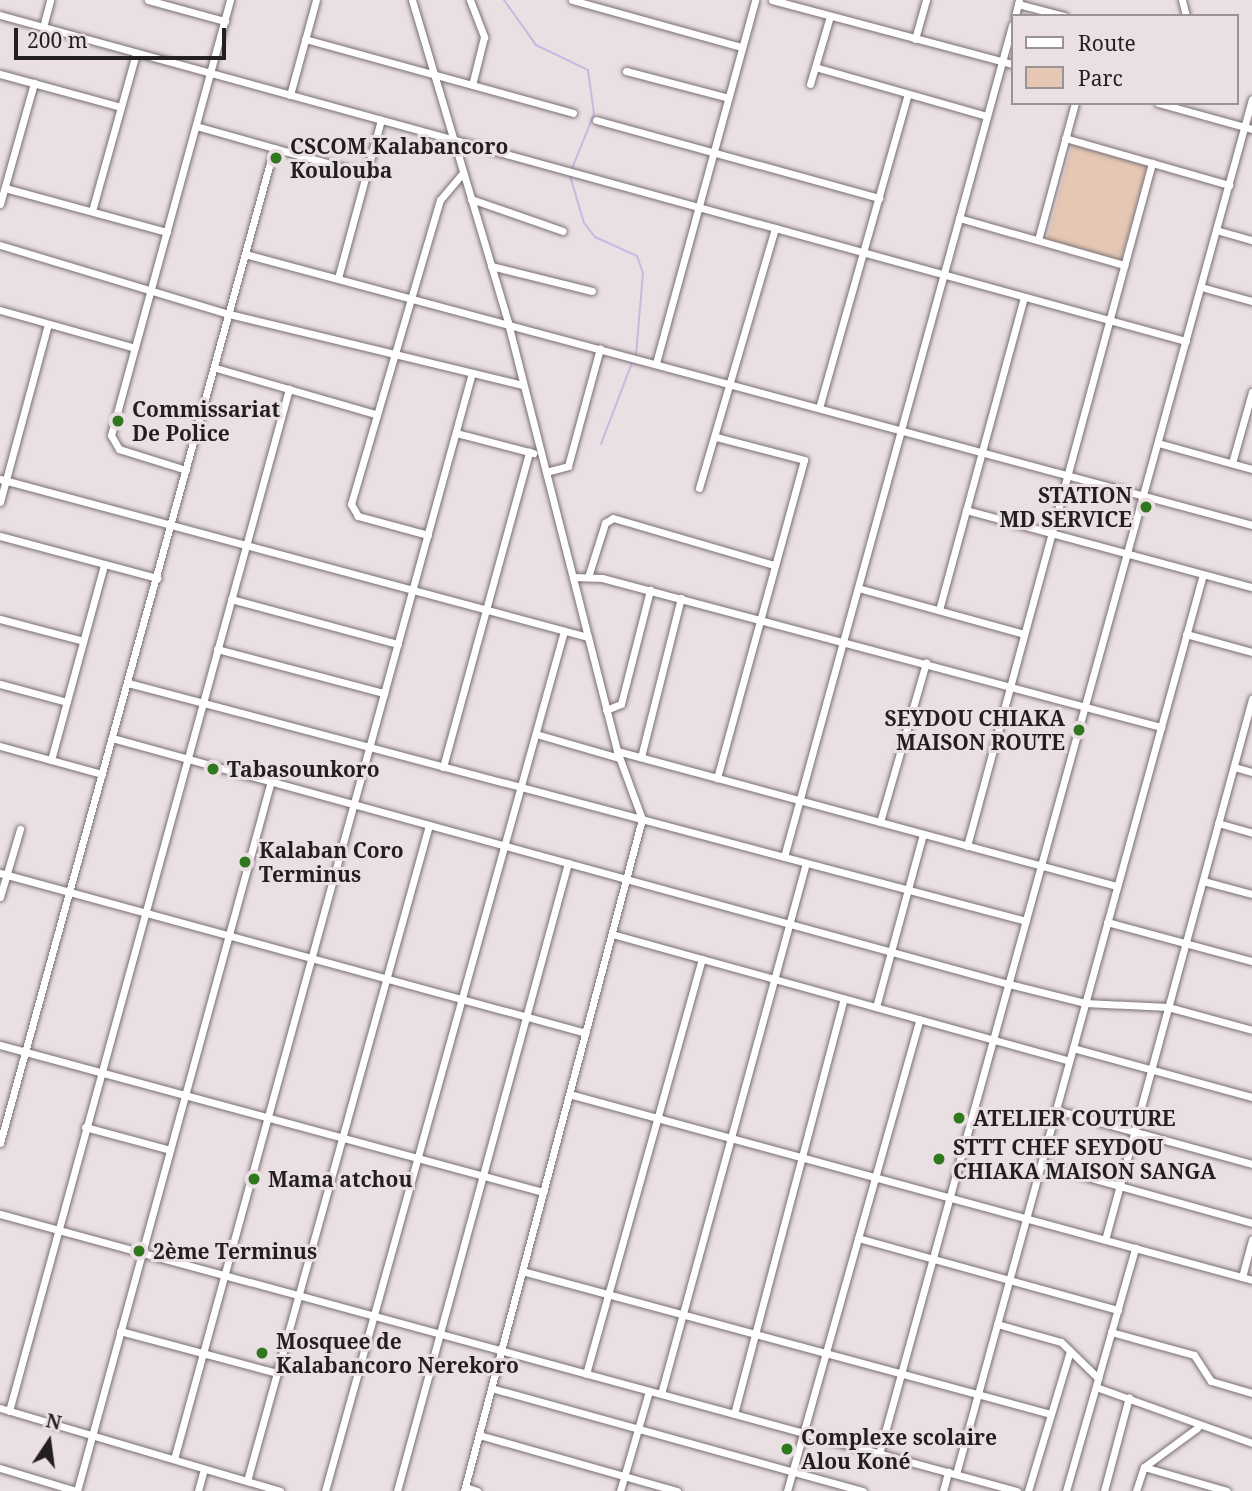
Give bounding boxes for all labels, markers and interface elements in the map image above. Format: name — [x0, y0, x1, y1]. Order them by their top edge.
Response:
scale bar — [18, 14, 229, 58]
legend — [1010, 14, 1238, 105]
text: 200 m — [27, 26, 88, 54]
text: Route — [1078, 29, 1136, 57]
text: Parc — [1078, 64, 1123, 92]
place label: CSCOM Kalabancoro Koulouba — [290, 133, 508, 183]
marker: CSCOM Kalabancoro Koulouba — [268, 150, 284, 166]
place label: Commissariat De Police — [132, 396, 280, 446]
marker: Commissariat De Police — [110, 413, 126, 429]
place label: STATION MD SERVICE — [999, 482, 1132, 532]
marker: STATION MD SERVICE — [1138, 499, 1154, 515]
place label: SEYDOU CHIAKA MAISON ROUTE — [885, 705, 1065, 755]
marker: SEYDOU CHIAKA MAISON ROUTE — [1071, 722, 1087, 738]
place label: Tabasounkoro — [227, 756, 380, 782]
marker: Tabasounkoro — [205, 761, 221, 777]
place label: Kalaban Coro Terminus — [259, 837, 404, 887]
marker: Kalaban Coro Terminus — [237, 854, 253, 870]
place label: ATELIER COUTURE — [973, 1105, 1176, 1131]
marker: ATELIER COUTURE — [951, 1110, 967, 1126]
place label: STTT CHEF SEYDOU CHIAKA MAISON SANGA — [953, 1134, 1216, 1184]
marker: STTT CHEF SEYDOU CHIAKA MAISON SANGA — [931, 1151, 947, 1167]
place label: Mama atchou — [268, 1166, 412, 1192]
marker: Mama atchou — [246, 1171, 262, 1187]
place label: 2ème Terminus — [153, 1238, 317, 1264]
marker: 2ème Terminus — [131, 1243, 147, 1259]
place label: Mosquee de Kalabancoro Nerekoro — [276, 1328, 519, 1378]
marker: Mosquee de Kalabancoro Nerekoro — [254, 1345, 270, 1361]
north arrow — [14, 1407, 84, 1477]
text: N — [43, 1407, 64, 1436]
place label: Complexe scolaire Alou Koné — [801, 1424, 997, 1474]
marker: Complexe scolaire Alou Koné — [779, 1441, 795, 1457]

